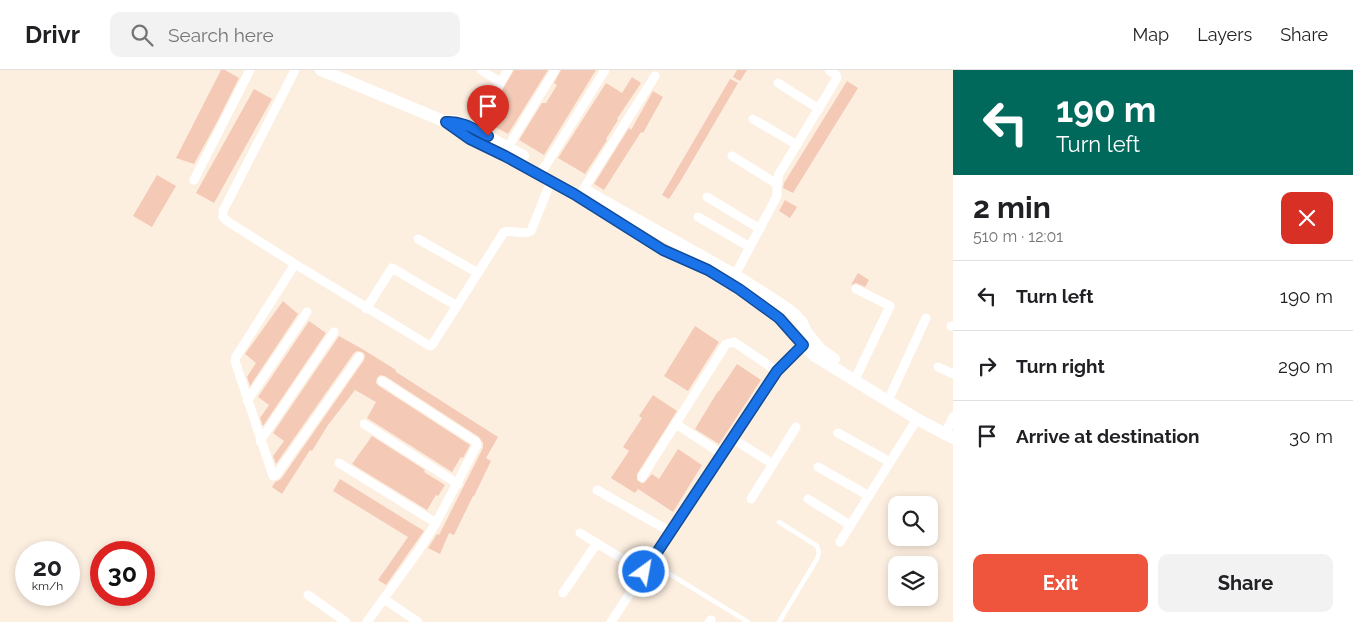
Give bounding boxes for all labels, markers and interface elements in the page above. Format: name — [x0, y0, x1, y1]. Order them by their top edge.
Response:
search box — [110, 12, 460, 57]
text: Drivr — [25, 20, 80, 49]
icon: search — [128, 21, 156, 49]
text: Search here — [168, 24, 274, 46]
text: Map — [1133, 24, 1169, 45]
text: Layers — [1197, 24, 1252, 45]
text: Share — [1280, 24, 1328, 45]
pin — [467, 85, 509, 136]
text: 190 m — [1056, 89, 1156, 130]
icon: left — [973, 90, 1038, 155]
icon: arrive — [474, 92, 502, 120]
text: Turn left — [1056, 131, 1140, 157]
text: 2 min — [973, 190, 1051, 225]
button: close — [1281, 192, 1333, 244]
text: 510 m · 12:01 — [973, 227, 1063, 246]
icon: left — [973, 282, 1001, 310]
text: Turn left — [1016, 285, 1093, 307]
text: 190 m — [1280, 285, 1333, 307]
icon: right — [973, 352, 1001, 380]
text: Turn right — [1016, 355, 1105, 377]
text: 290 m — [1278, 355, 1333, 377]
icon: arrive — [973, 422, 1001, 450]
text: Arrive at destination — [1016, 425, 1200, 447]
text: 30 m — [1289, 425, 1333, 447]
map controls — [888, 496, 938, 606]
button: search — [888, 496, 938, 546]
speed limit sign: 30 — [90, 541, 155, 606]
position arrow — [617, 545, 669, 597]
text: 20 — [33, 552, 62, 582]
button: Exit — [973, 554, 1148, 612]
button: Share — [1158, 554, 1333, 612]
button: layers — [888, 556, 938, 606]
text: km/h — [32, 579, 63, 593]

